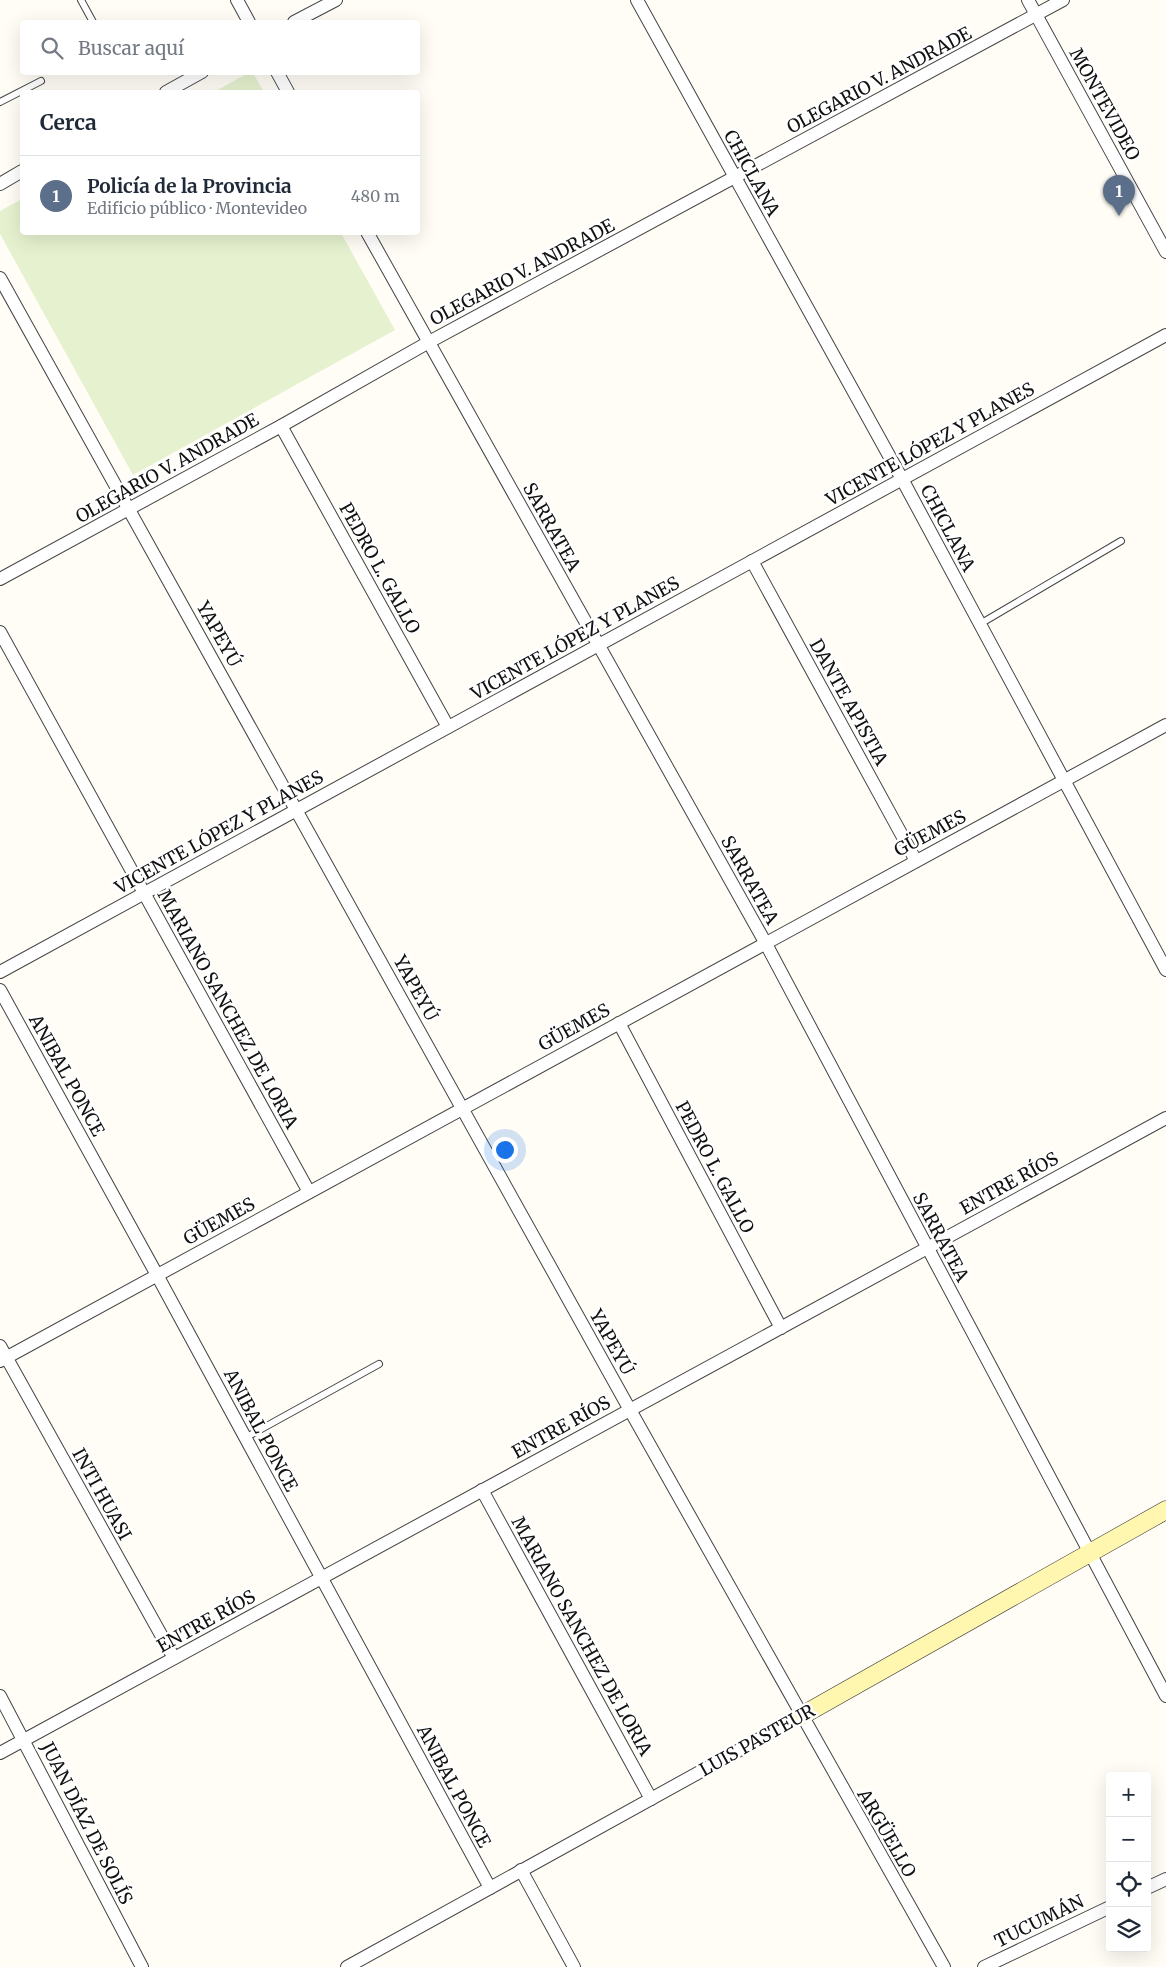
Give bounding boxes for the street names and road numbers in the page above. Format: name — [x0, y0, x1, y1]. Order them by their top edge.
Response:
street label: OLEGARIO V. ANDRADE — [783, 21, 976, 138]
street label: MONTEVIDEO — [1065, 44, 1145, 164]
street label: CHICLANA — [719, 126, 785, 220]
street label: OLEGARIO V. ANDRADE — [426, 213, 619, 330]
street label: VICENTE LÓPEZ Y PLANES — [821, 377, 1039, 511]
street label: OLEGARIO V. ANDRADE — [71, 408, 263, 528]
street label: SARRATEA — [518, 479, 586, 576]
street label: CHICLANA — [916, 481, 981, 576]
street label: PEDRO L. GALLO — [334, 498, 426, 638]
street label: VICENTE LÓPEZ Y PLANES — [466, 571, 684, 705]
street label: YAPEYÚ — [191, 596, 247, 671]
street label: DANTE APISTIA — [805, 635, 893, 770]
street label: VICENTE LÓPEZ Y PLANES — [110, 765, 328, 899]
street label: GÜEMES — [890, 804, 970, 861]
street label: SARRATEA — [716, 832, 784, 929]
street label: MARIANO SANCHEZ DE LORIA — [153, 885, 304, 1133]
street label: YAPEYÚ — [388, 950, 444, 1025]
street label: GÜEMES — [534, 998, 614, 1056]
street label: ANIBAL PONCE — [24, 1009, 110, 1140]
street label: PEDRO L. GALLO — [671, 1097, 759, 1237]
street label: ENTRE RÍOS — [956, 1146, 1062, 1219]
street label: SARRATEA — [908, 1188, 974, 1286]
street label: GÜEMES — [179, 1192, 259, 1250]
street label: YAPEYÚ — [584, 1304, 640, 1379]
street label: ANIBAL PONCE — [219, 1364, 303, 1496]
street label: ENTRE RÍOS — [508, 1390, 614, 1463]
street label: INTI HUASI — [67, 1444, 137, 1544]
street label: MARIANO SANCHEZ DE LORIA — [507, 1512, 658, 1760]
street label: ENTRE RÍOS — [153, 1584, 259, 1657]
street label: LUIS PASTEUR — [695, 1699, 819, 1781]
street label: ANIBAL PONCE — [412, 1720, 496, 1852]
street label: JUAN DÍAZ DE SOLÍS — [36, 1737, 138, 1908]
street label: ARGÜELLO — [852, 1784, 921, 1881]
street label: TUCUMÁN — [991, 1889, 1087, 1952]

